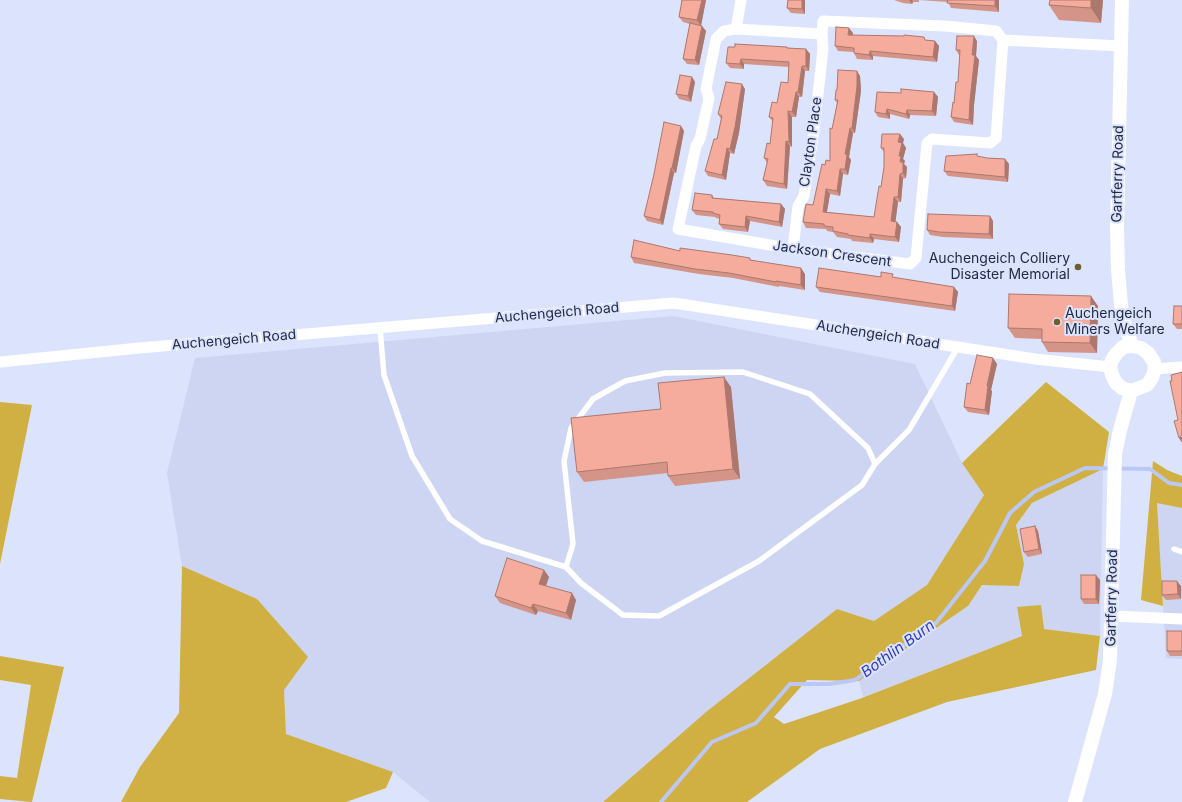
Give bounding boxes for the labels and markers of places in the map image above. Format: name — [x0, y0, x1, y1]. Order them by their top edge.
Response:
place label: Auchengeich Colliery Disaster Memorial — [929, 251, 1070, 284]
marker: Auchengeich Colliery Disaster Memorial — [1073, 262, 1083, 272]
place label: Auchengeich Miners Welfare — [1065, 306, 1165, 338]
marker: Auchengeich Miners Welfare — [1052, 317, 1062, 327]

